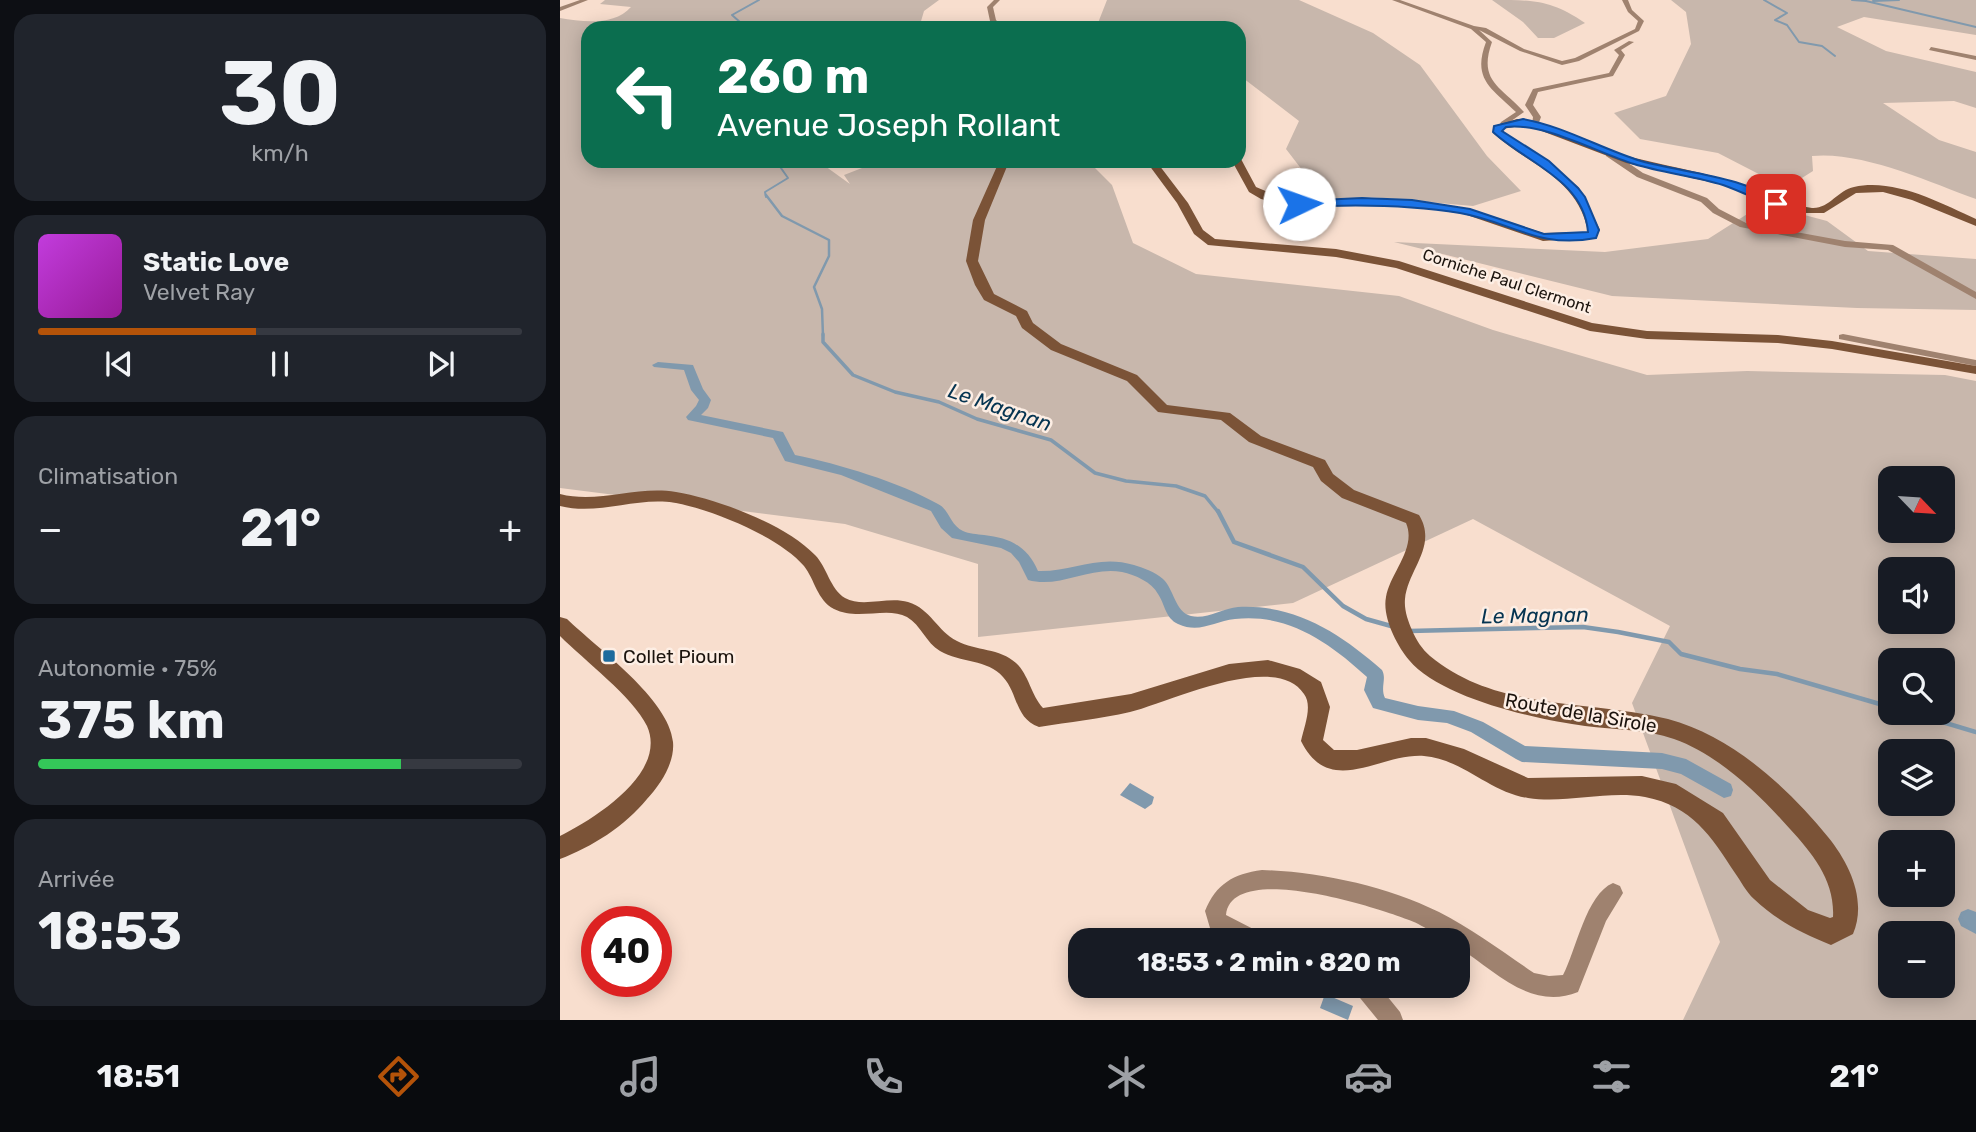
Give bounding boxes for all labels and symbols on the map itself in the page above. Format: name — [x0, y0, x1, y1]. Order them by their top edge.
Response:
position arrow — [1262, 167, 1336, 241]
pin — [1746, 174, 1806, 234]
street label: Corniche Paul Clermont — [1420, 245, 1594, 317]
water label: Le Magnan — [945, 378, 1055, 436]
north arrow — [1878, 466, 1955, 542]
water label: Le Magnan — [1481, 602, 1589, 628]
place label: Collet Pioum — [623, 645, 735, 668]
marker: Collet Pioum — [601, 648, 617, 664]
street label: Route de la Sirole — [1503, 688, 1659, 738]
speed limit sign: 40 — [581, 906, 672, 997]

